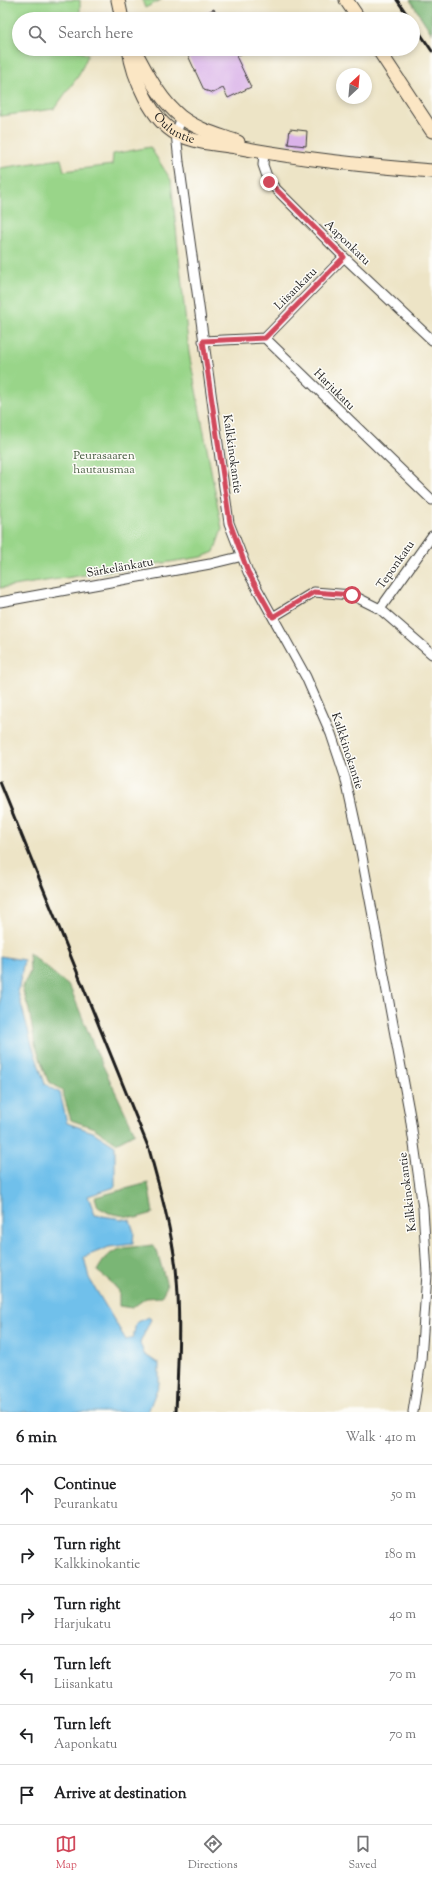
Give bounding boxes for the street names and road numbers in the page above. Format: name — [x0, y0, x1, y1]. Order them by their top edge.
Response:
street label: Ouluntie — [149, 109, 197, 149]
street label: Aaponkatu — [320, 216, 374, 270]
street label: Liisankatu — [270, 263, 322, 315]
street label: Harjukatu — [309, 365, 359, 415]
street label: Kalkkinokantie — [218, 413, 247, 495]
street label: Teponkatu — [373, 537, 420, 593]
street label: Särkelänkatu — [85, 553, 155, 583]
street label: Kalkkinokantie — [326, 710, 368, 792]
street label: Kalkkinokantie — [394, 1151, 422, 1233]

